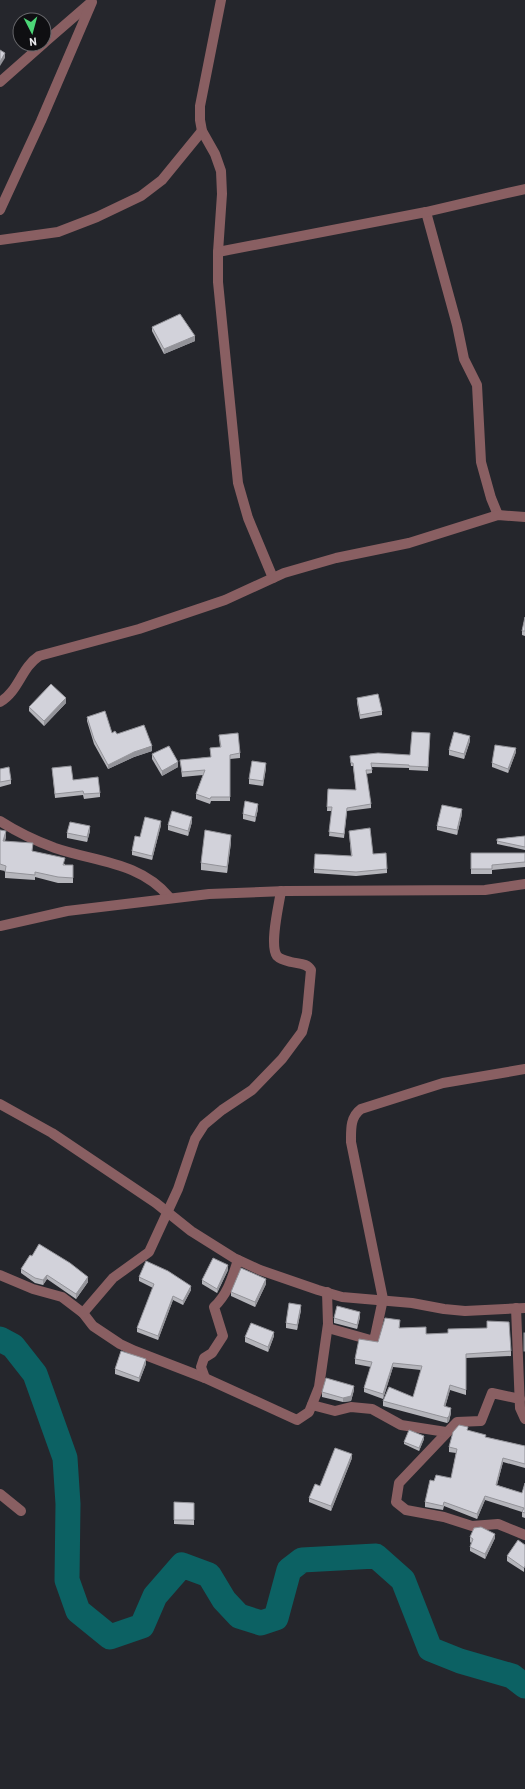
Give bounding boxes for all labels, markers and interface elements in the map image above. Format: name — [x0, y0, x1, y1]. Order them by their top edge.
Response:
north arrow — [12, 12, 52, 52]
text: N — [29, 36, 37, 49]

